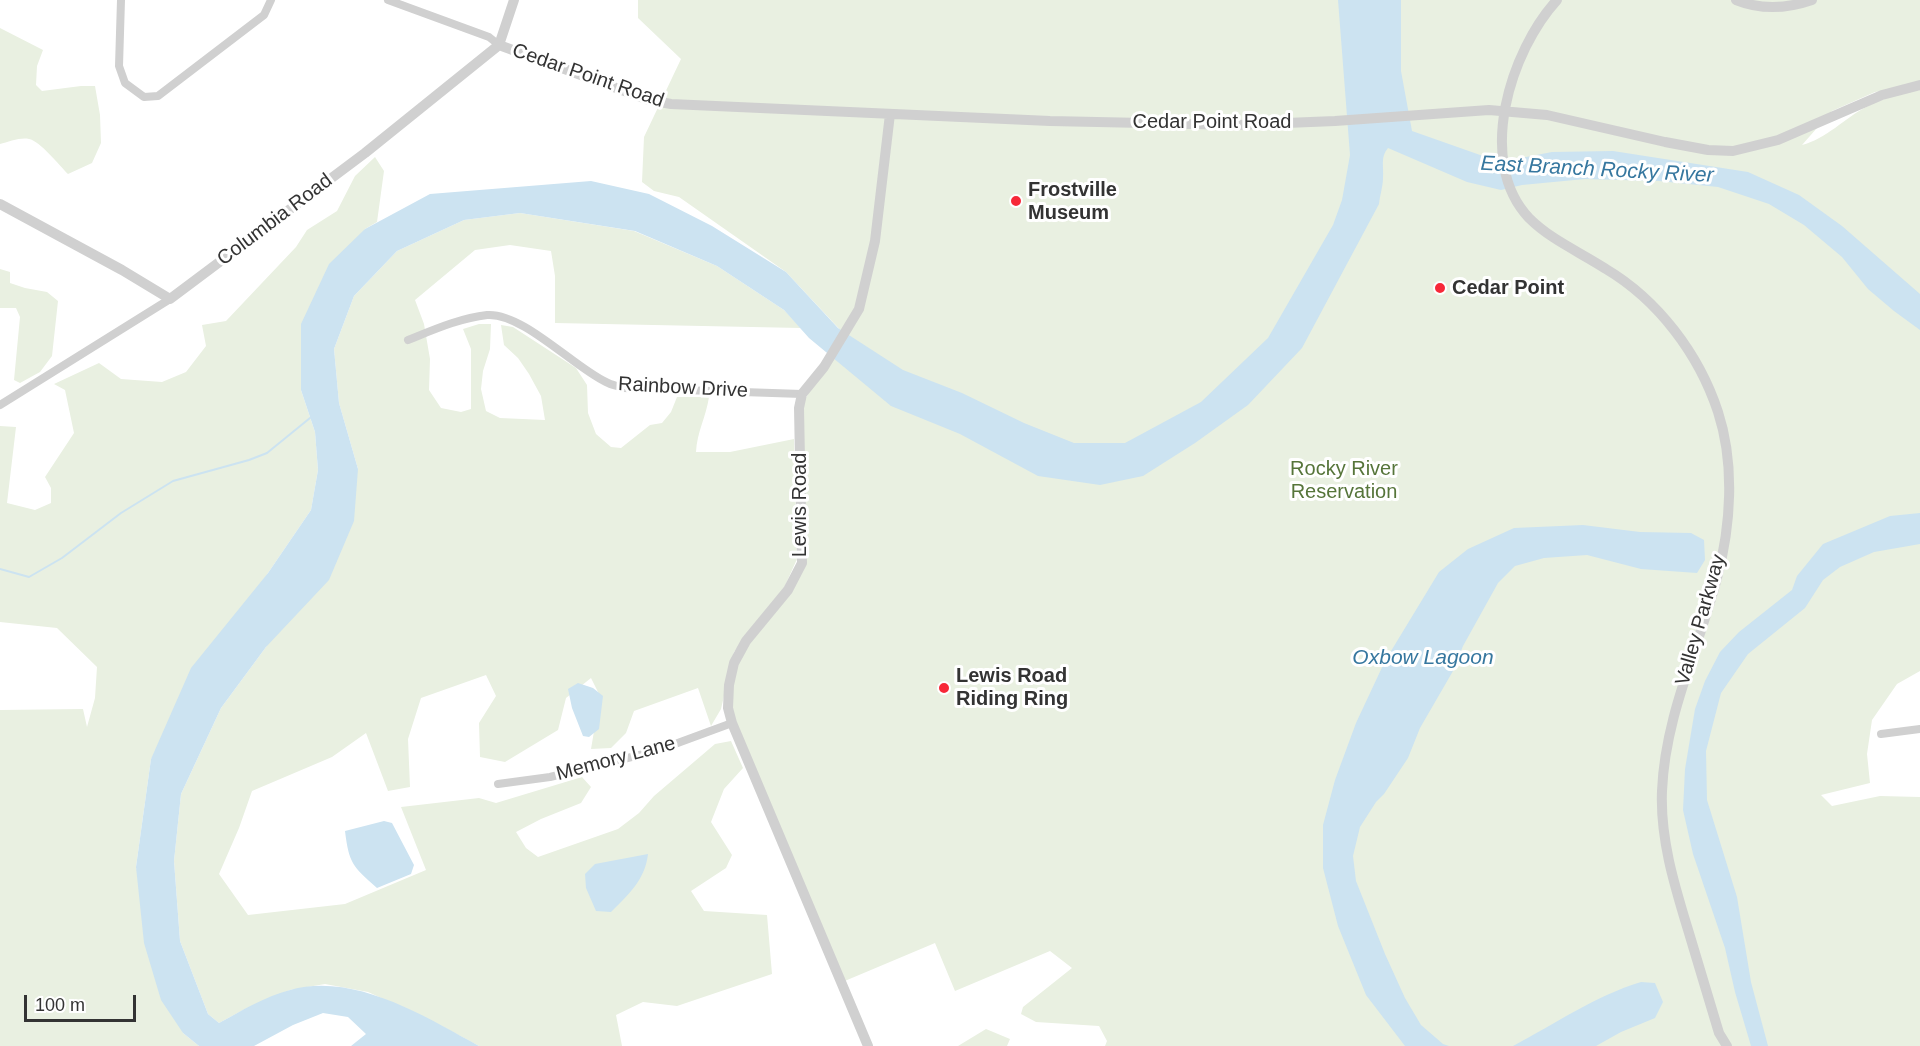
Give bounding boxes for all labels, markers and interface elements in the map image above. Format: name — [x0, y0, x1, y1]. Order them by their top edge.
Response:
street label: Cedar Point Road — [509, 39, 667, 113]
street label: Cedar Point Road — [1133, 110, 1291, 134]
water label: East Branch Rocky River — [1480, 151, 1714, 189]
street label: Columbia Road — [213, 169, 337, 271]
place label: Frostville Museum — [1028, 178, 1117, 225]
marker: Frostville Museum — [1009, 194, 1023, 208]
place label: Cedar Point — [1452, 276, 1564, 300]
marker: Cedar Point — [1433, 281, 1447, 295]
street label: Rainbow Drive — [617, 373, 749, 403]
street label: Lewis Road — [788, 453, 812, 557]
park label: Rocky River Reservation — [1290, 457, 1398, 504]
street label: Valley Parkway — [1671, 552, 1731, 688]
water label: Oxbow Lagoon — [1352, 645, 1494, 671]
place label: Lewis Road Riding Ring — [956, 664, 1068, 711]
marker: Lewis Road Riding Ring — [937, 681, 951, 695]
street label: Memory Lane — [554, 732, 678, 786]
scale bar — [27, 983, 140, 1021]
text: 100 m — [35, 995, 85, 1015]

